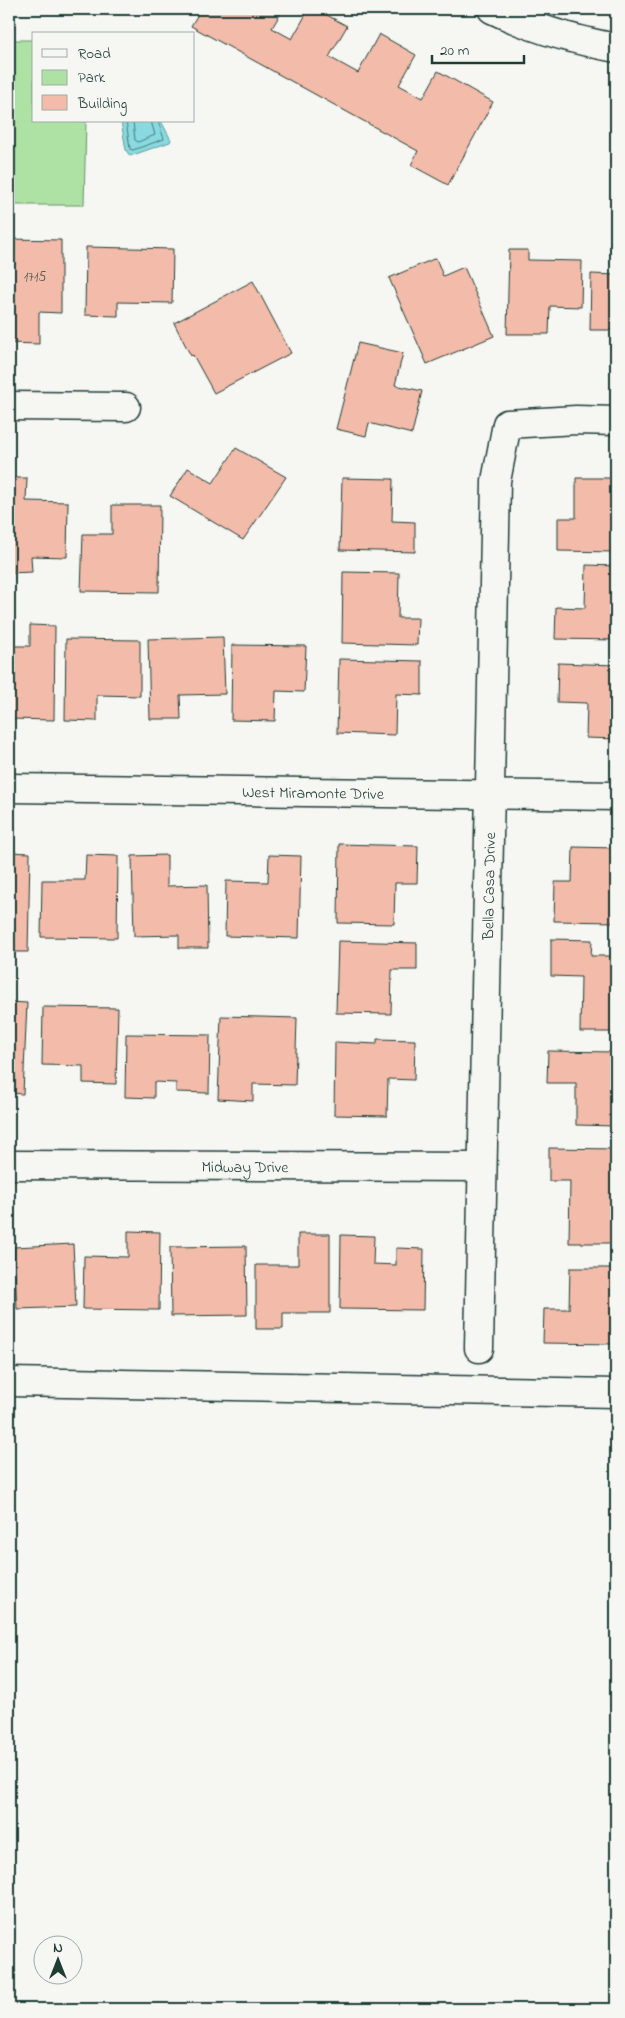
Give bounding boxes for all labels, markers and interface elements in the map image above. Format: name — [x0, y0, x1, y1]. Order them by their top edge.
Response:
legend — [32, 32, 195, 122]
scale bar — [432, 32, 525, 64]
text: 20 m — [440, 40, 470, 62]
text: Road — [78, 43, 111, 65]
text: Park — [78, 67, 106, 89]
text: Building — [77, 93, 127, 116]
house number: 1715 — [24, 267, 46, 288]
street label: West Miramonte Drive — [242, 781, 385, 807]
street label: Bella Casa Drive — [477, 831, 503, 941]
street label: Midway Drive — [201, 1156, 289, 1180]
north arrow — [32, 1936, 82, 1986]
text: N — [53, 1938, 63, 1959]

